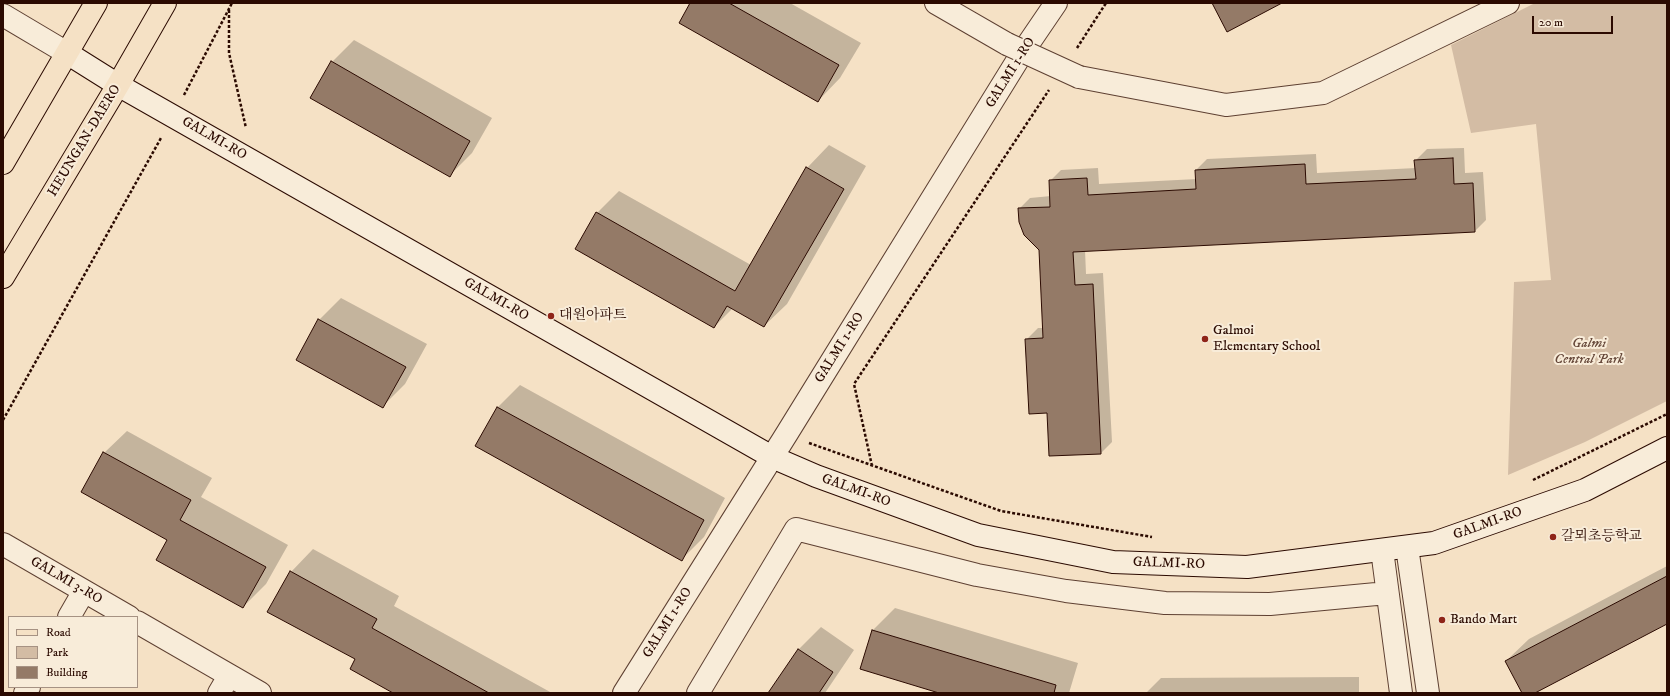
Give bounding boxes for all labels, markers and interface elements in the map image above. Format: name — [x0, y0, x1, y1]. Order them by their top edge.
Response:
scale bar — [1534, 8, 1615, 34]
text: 20 m — [1539, 15, 1563, 30]
street label: GALMI 1-RO — [983, 34, 1039, 112]
street label: HEUNGAN-DAERO — [45, 82, 125, 200]
street label: GALMI-RO — [179, 114, 249, 164]
street label: GALMI-RO — [461, 275, 531, 325]
place label: 대원아파트 — [559, 308, 627, 324]
street label: GALMI 1-RO — [812, 309, 868, 387]
marker: 대원아파트 — [546, 311, 556, 321]
place label: Galmoi Elementary School — [1213, 323, 1320, 356]
marker: Galmoi Elementary School — [1200, 334, 1210, 344]
park label: Galmi Central Park — [1554, 336, 1624, 368]
street label: GALMI-RO — [819, 471, 893, 511]
street label: GALMI-RO — [1451, 504, 1525, 544]
place label: 갈뫼초등학교 — [1561, 529, 1642, 545]
marker: 갈뫼초등학교 — [1548, 532, 1558, 542]
street label: GALMI 3-RO — [27, 554, 105, 608]
street label: GALMI-RO — [1133, 554, 1205, 574]
street label: GALMI 1-RO — [640, 584, 696, 662]
place label: Bando Mart — [1450, 612, 1517, 628]
marker: Bando Mart — [1437, 615, 1447, 625]
legend — [8, 616, 138, 688]
text: Road — [46, 625, 71, 640]
text: Park — [46, 645, 68, 660]
text: Building — [46, 665, 87, 680]

